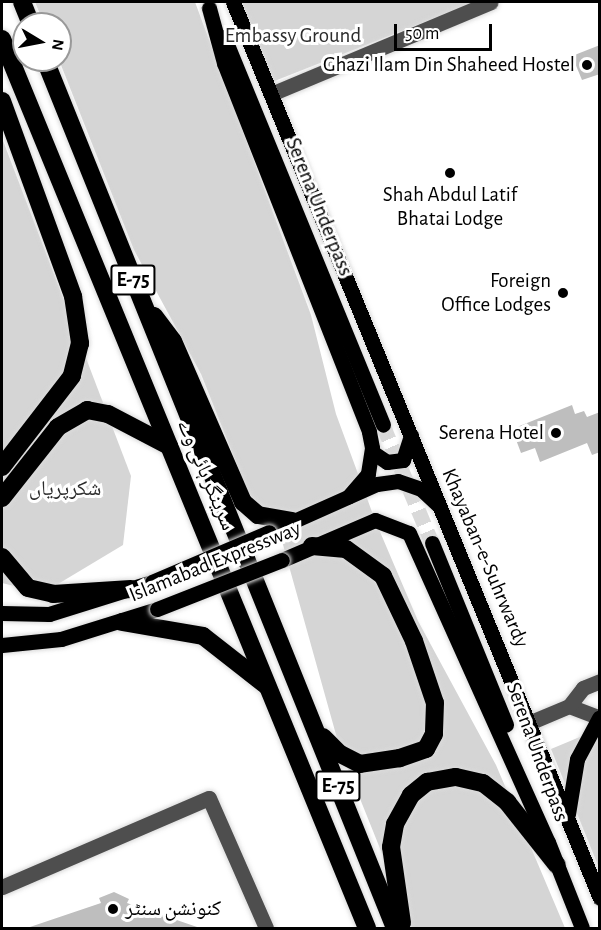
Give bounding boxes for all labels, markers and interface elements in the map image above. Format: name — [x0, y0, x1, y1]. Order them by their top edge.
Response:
north arrow — [12, 12, 72, 72]
scale bar — [397, 12, 494, 50]
park label: Embassy Ground — [225, 23, 361, 49]
text: 50 m — [405, 25, 439, 43]
text: N — [49, 38, 67, 52]
place label: Ghazi Ilam Din Shaheed Hostel — [323, 52, 575, 78]
marker: Ghazi Ilam Din Shaheed Hostel — [580, 58, 594, 72]
street label: Serena Underpass — [280, 134, 358, 280]
marker: Shah Abdul Latif Bhatai Lodge — [443, 166, 457, 180]
place label: Shah Abdul Latif Bhatai Lodge — [383, 182, 517, 232]
road number: E-75 — [109, 263, 157, 297]
place label: Foreign Office Lodges — [441, 268, 551, 318]
marker: Foreign Office Lodges — [556, 286, 570, 300]
street label: سرینگر ہائی وے — [171, 416, 241, 534]
place label: Serena Hotel — [439, 420, 544, 446]
marker: Serena Hotel — [549, 426, 563, 440]
street label: Khayaban-e-Suhrwardy — [436, 465, 534, 651]
park label: شکرپریاں — [29, 476, 101, 502]
street label: Islamabad Expressway — [125, 516, 305, 608]
street label: Serena Underpass — [500, 679, 574, 825]
road number: E-75 — [314, 769, 362, 803]
place label: کنونشن سنٹر — [125, 896, 221, 922]
marker: کنونشن سنٹر — [106, 902, 120, 916]

